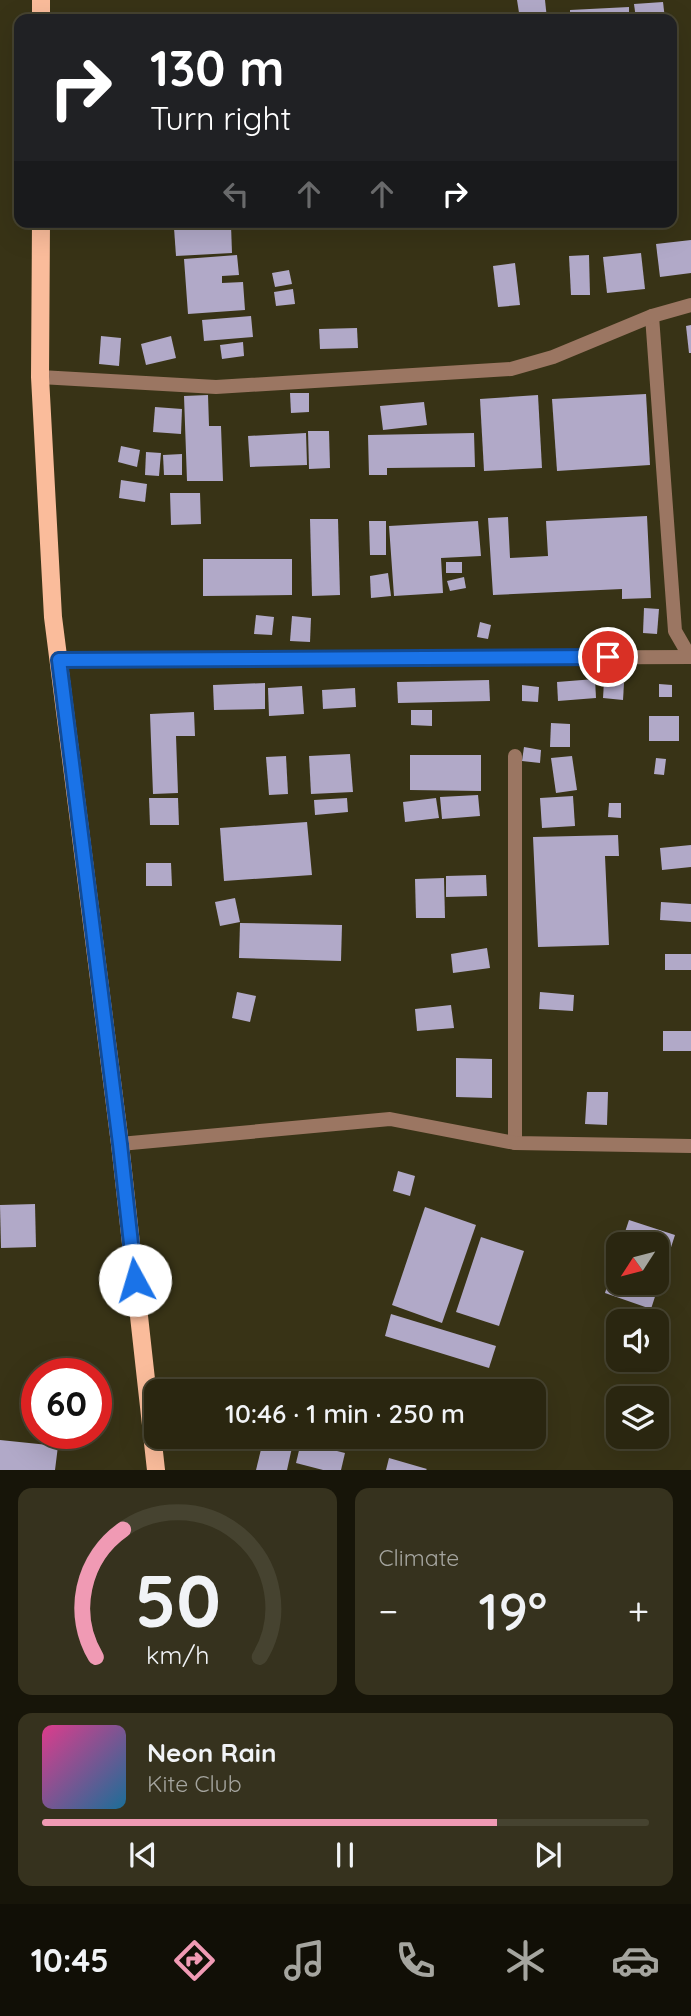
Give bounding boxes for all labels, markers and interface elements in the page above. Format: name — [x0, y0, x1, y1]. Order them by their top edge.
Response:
text: 130 m — [150, 37, 284, 98]
icon: right — [35, 42, 126, 133]
text: Turn right — [150, 98, 291, 138]
icon: left — [217, 175, 255, 213]
icon: ahead — [290, 175, 328, 213]
icon: ahead — [363, 175, 401, 213]
icon: right — [436, 175, 474, 213]
pin — [578, 627, 638, 687]
icon: arrive — [589, 638, 627, 676]
north arrow — [606, 1232, 668, 1295]
map controls — [606, 1232, 669, 1449]
position arrow — [98, 1243, 172, 1317]
button: sound — [606, 1309, 669, 1372]
speed limit sign: 60 — [21, 1358, 112, 1449]
button: layers — [606, 1386, 669, 1449]
text: 10:46 · 1 min · 250 m — [225, 1397, 465, 1430]
text: Climate — [379, 1543, 459, 1572]
text: 50 — [134, 1555, 221, 1646]
text: 19° — [479, 1578, 547, 1643]
text: − — [379, 1587, 398, 1635]
text: + — [628, 1587, 649, 1635]
text: km/h — [146, 1639, 209, 1670]
text: Neon Rain — [147, 1736, 276, 1769]
text: Kite Club — [147, 1769, 242, 1798]
icon: previous — [124, 1836, 162, 1874]
icon: pause — [326, 1836, 364, 1874]
icon: next — [529, 1836, 567, 1874]
icon: directions — [170, 1936, 219, 1985]
icon: music — [280, 1936, 329, 1985]
icon: phone — [391, 1936, 440, 1985]
icon: climate — [501, 1936, 550, 1985]
icon: car — [611, 1936, 660, 1985]
text: 10:45 — [31, 1940, 109, 1980]

